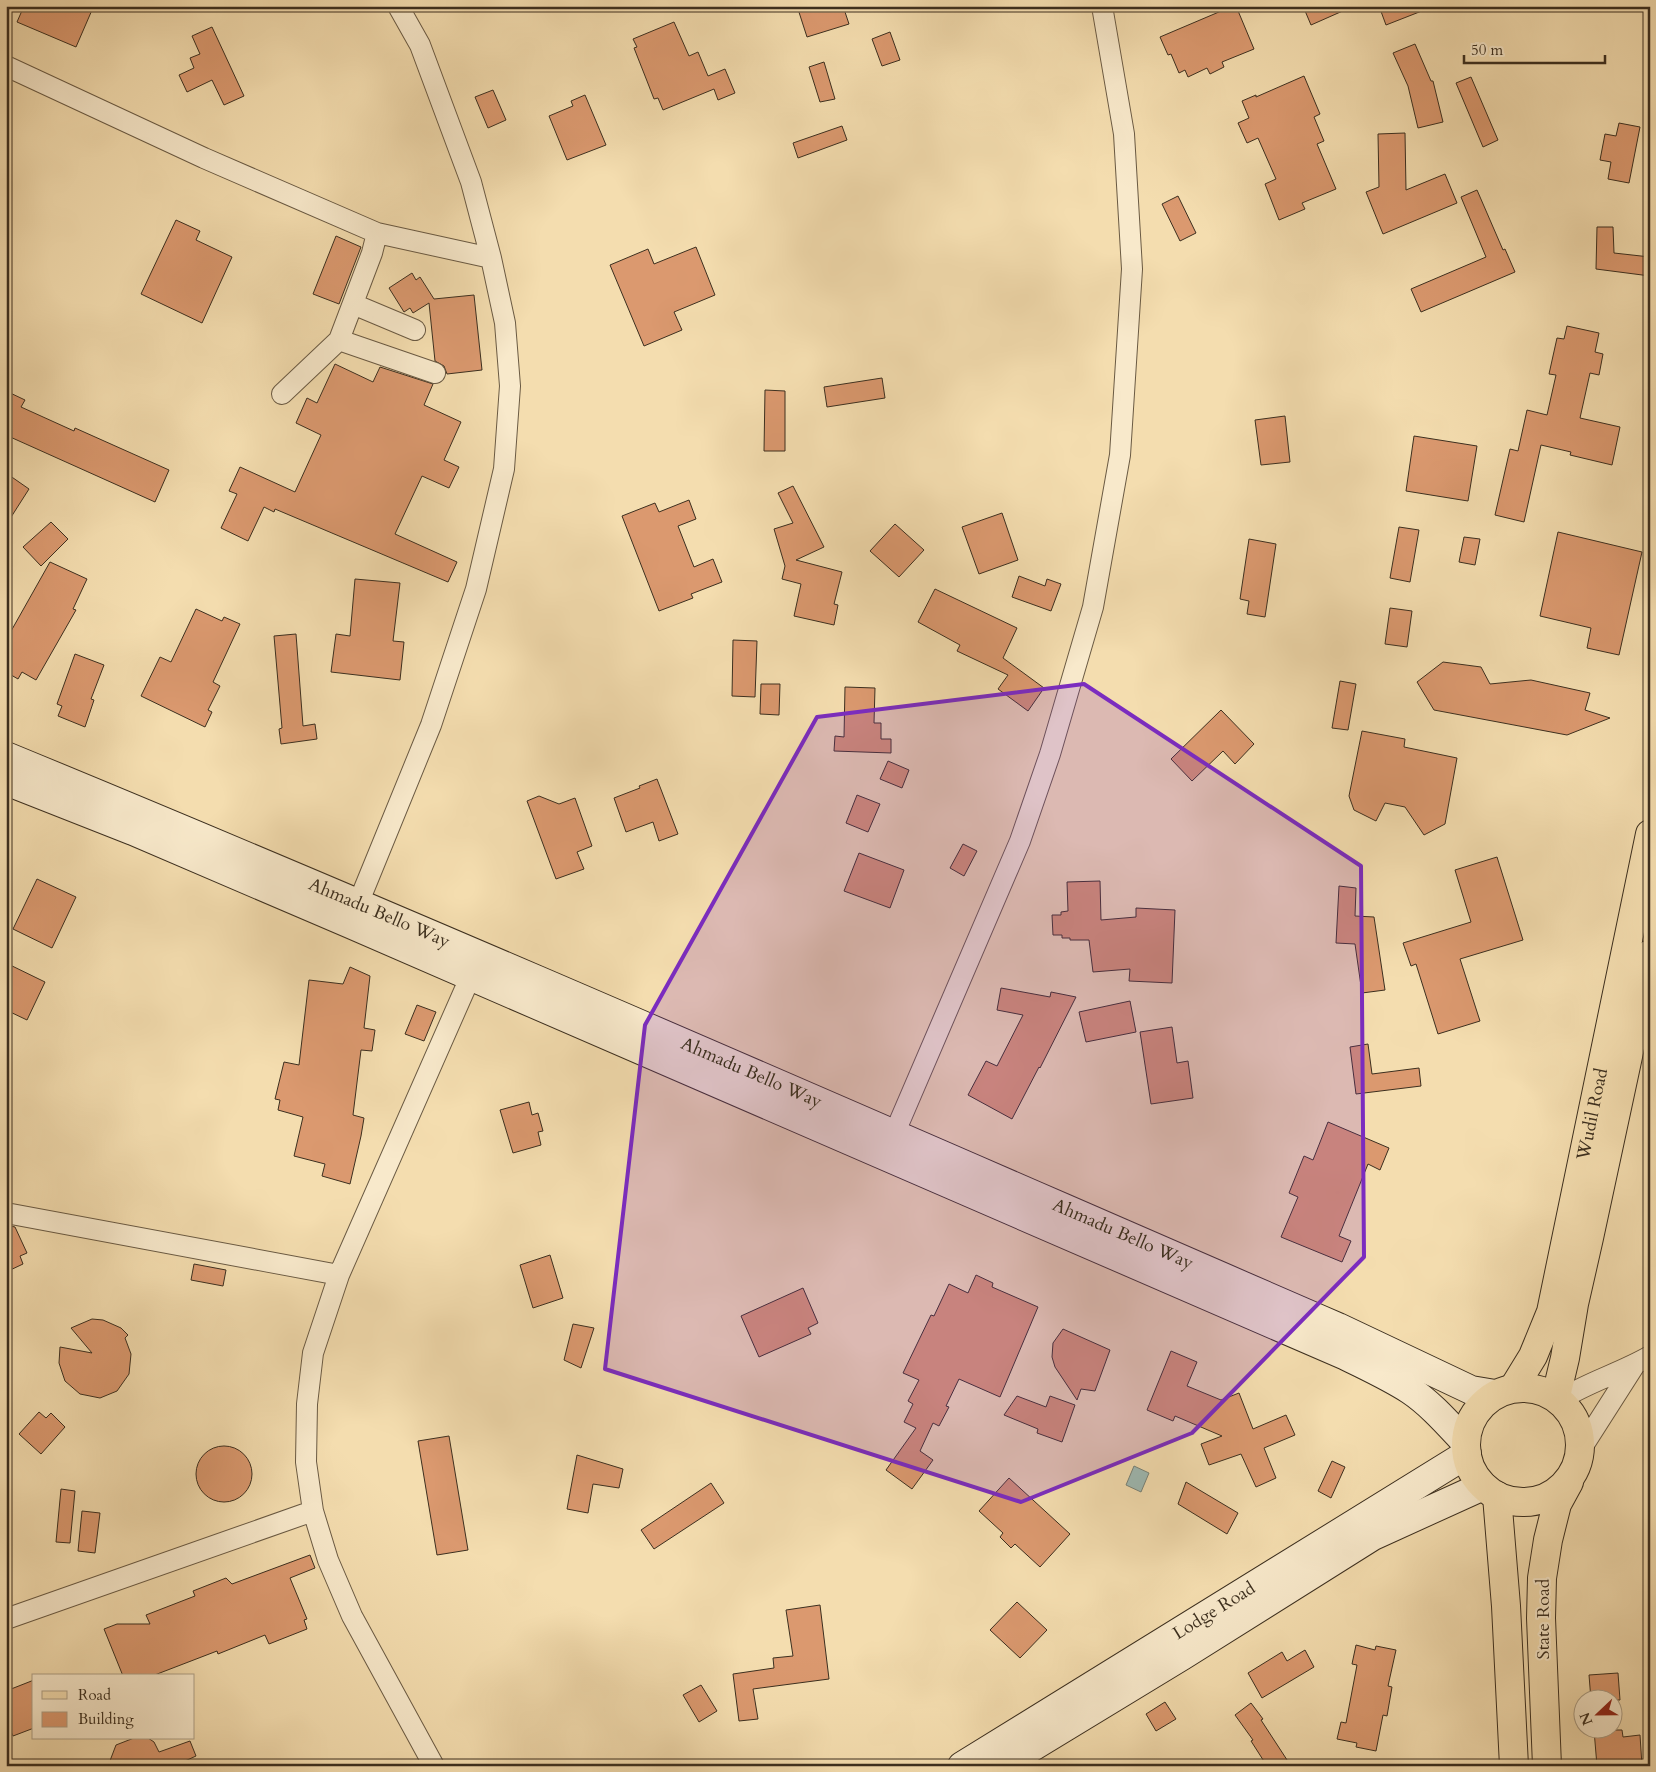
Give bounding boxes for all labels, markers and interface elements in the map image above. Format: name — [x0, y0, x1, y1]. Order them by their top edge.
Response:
scale bar — [1464, 32, 1605, 64]
text: 50 m — [1471, 40, 1503, 60]
street label: Ahmadu Bello Way — [305, 872, 454, 954]
street label: Ahmadu Bello Way — [677, 1031, 826, 1115]
street label: Wudil Road — [1571, 1066, 1614, 1163]
street label: Ahmadu Bello Way — [1049, 1192, 1198, 1276]
street label: Lodge Road — [1168, 1576, 1261, 1646]
street label: State Road — [1531, 1578, 1556, 1659]
legend — [32, 1674, 195, 1740]
text: Road — [78, 1685, 111, 1705]
north arrow — [1574, 1690, 1624, 1740]
text: Building — [78, 1709, 134, 1729]
text: N — [1575, 1709, 1597, 1728]

